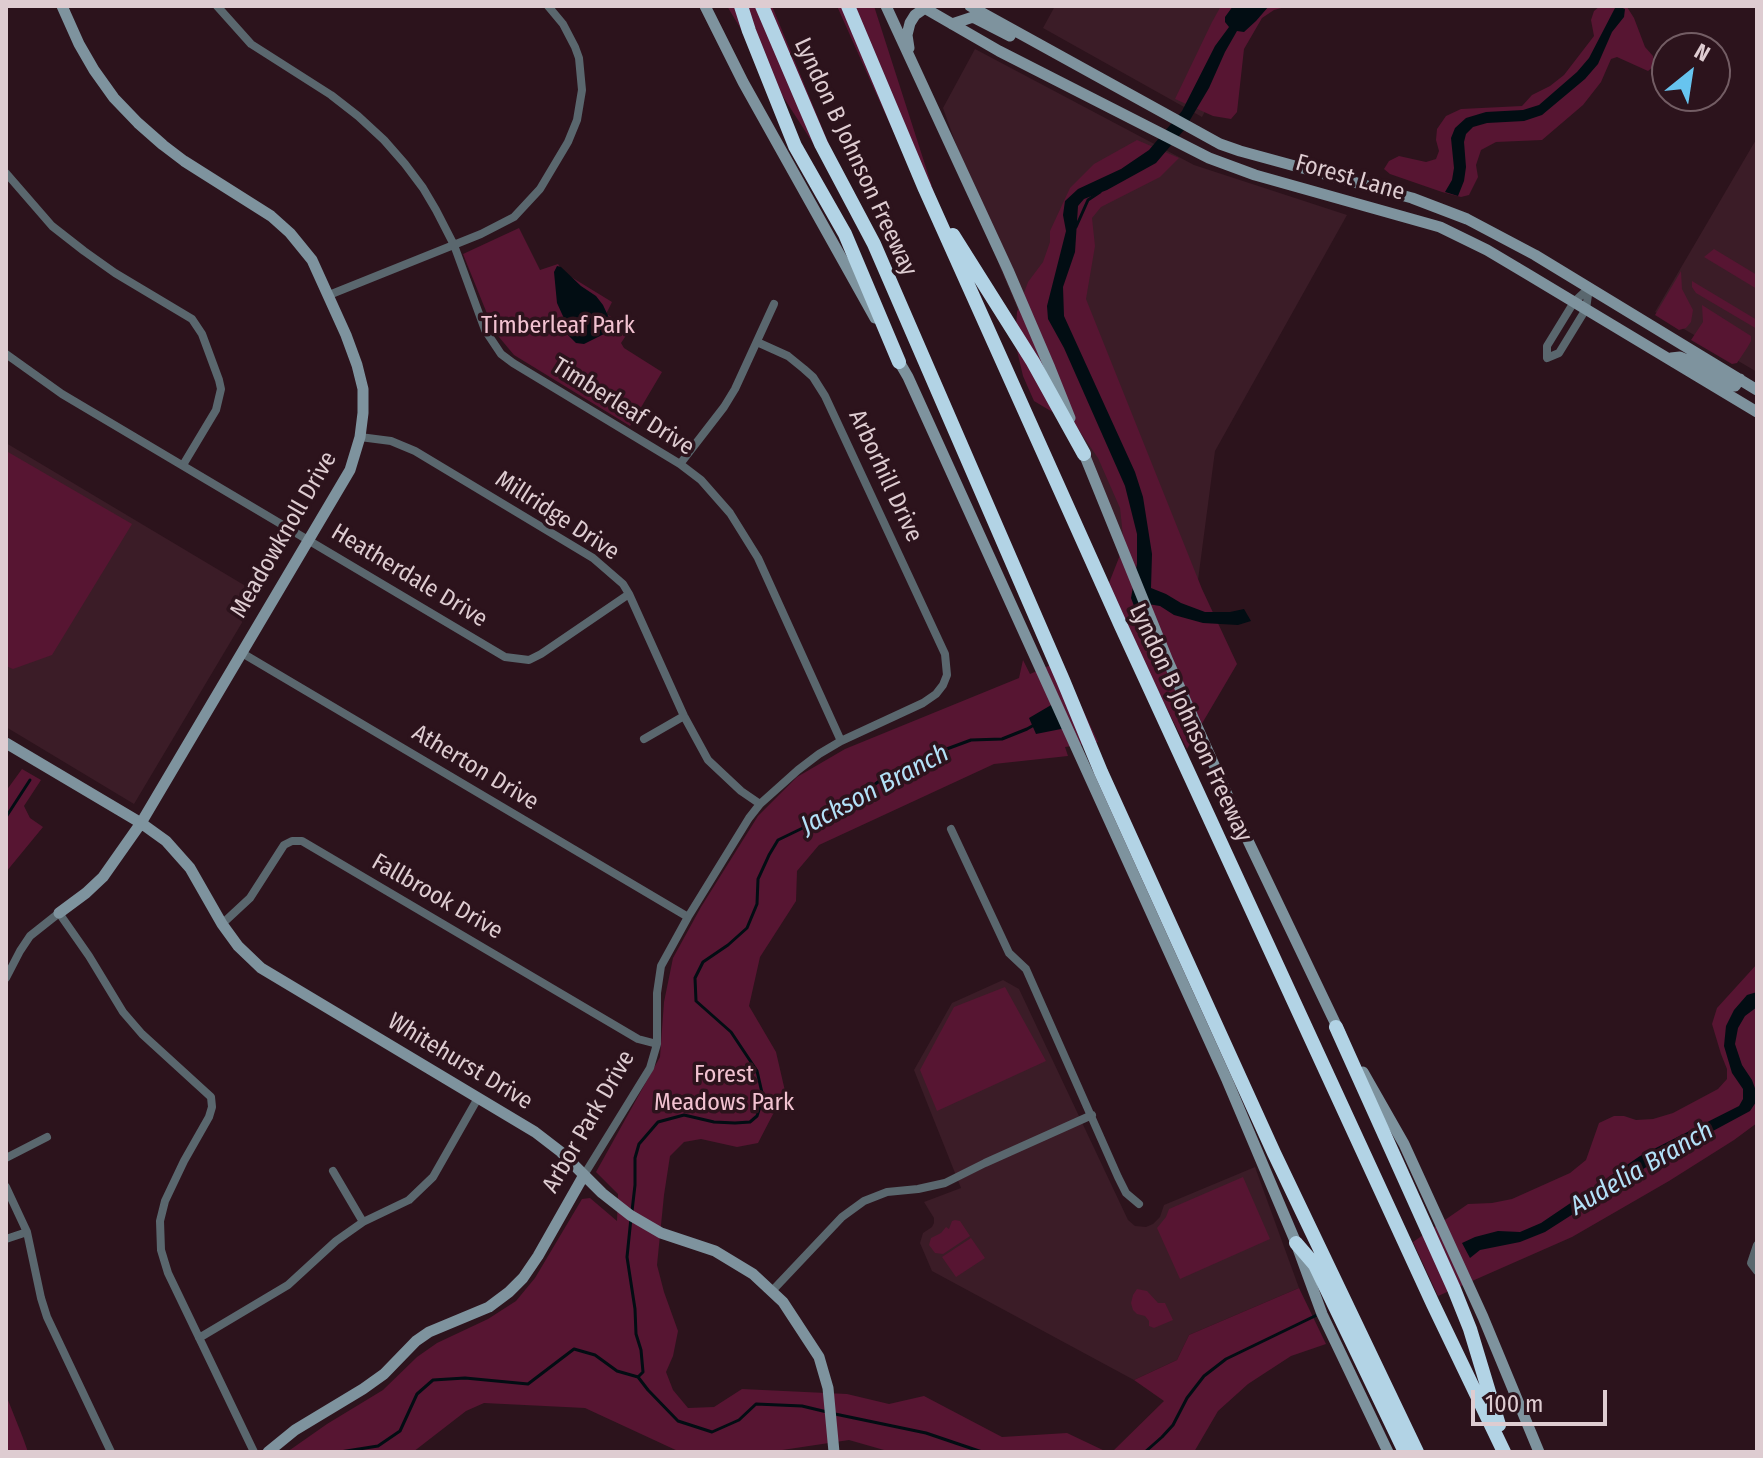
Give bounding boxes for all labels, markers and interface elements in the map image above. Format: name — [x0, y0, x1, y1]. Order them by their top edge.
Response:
north arrow — [1651, 32, 1731, 112]
street label: Lyndon B Johnson Freeway — [787, 33, 923, 281]
text: N — [1690, 38, 1715, 68]
street label: Forest Lane — [1292, 149, 1408, 207]
park label: Timberleaf Park — [481, 312, 635, 340]
street label: Timberleaf Drive — [547, 352, 699, 462]
street label: Arborhill Drive — [842, 405, 928, 547]
street label: Meadowknoll Drive — [225, 447, 343, 623]
street label: Millridge Drive — [489, 465, 625, 567]
street label: Heatherdale Drive — [326, 518, 492, 634]
street label: Lyndon B Johnson Freeway — [1122, 599, 1258, 847]
street label: Atherton Drive — [406, 719, 544, 817]
water label: Jackson Branch — [796, 738, 954, 842]
street label: Fallbrook Drive — [366, 848, 508, 946]
street label: Whitehurst Drive — [382, 1007, 538, 1117]
street label: Arbor Park Drive — [537, 1046, 641, 1198]
park label: Forest Meadows Park — [654, 1061, 794, 1117]
water label: Audelia Branch — [1565, 1115, 1719, 1223]
scale bar — [1475, 1374, 1611, 1424]
text: 100 m — [1485, 1390, 1543, 1418]

